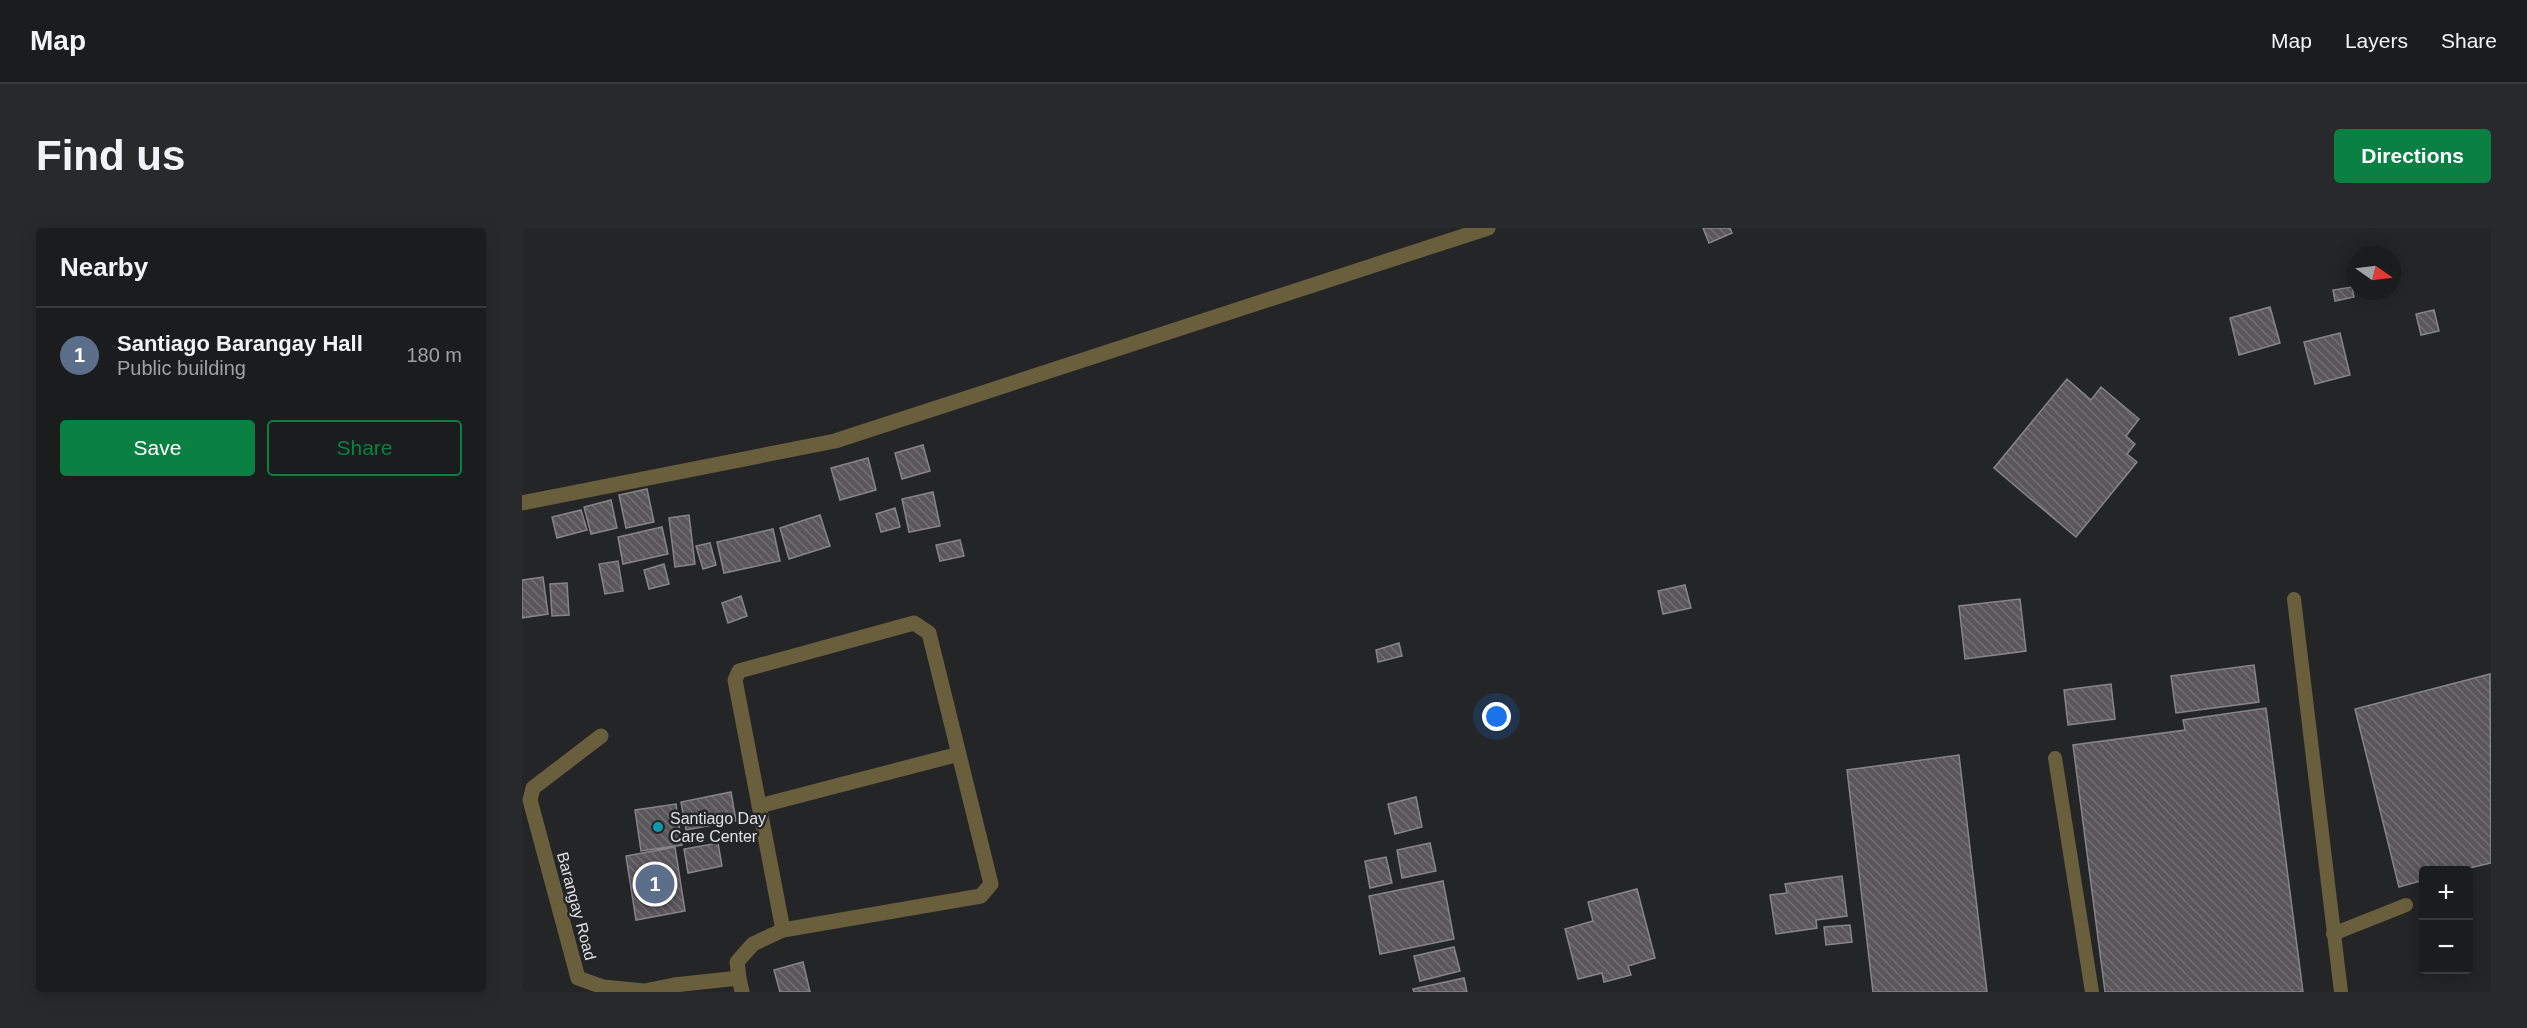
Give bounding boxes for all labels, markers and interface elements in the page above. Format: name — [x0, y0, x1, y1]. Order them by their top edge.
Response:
text: Map — [30, 25, 86, 56]
text: Map — [2271, 29, 2312, 52]
text: Layers — [2345, 29, 2408, 52]
text: Share — [2441, 29, 2497, 52]
button: Directions — [2334, 129, 2491, 183]
text: Find us — [36, 132, 185, 179]
north arrow — [2347, 246, 2401, 300]
text: Nearby — [60, 252, 148, 282]
text: Santiago Barangay Hall — [117, 331, 363, 356]
text: 1 — [74, 344, 85, 366]
text: 180 m — [406, 344, 462, 366]
text: Public building — [117, 357, 246, 379]
button: Save — [60, 420, 255, 476]
button: Share — [267, 420, 462, 476]
your location — [1482, 702, 1511, 731]
place label: Santiago Day Care Center — [670, 810, 766, 845]
marker: Santiago Day Care Center — [651, 820, 665, 834]
street label: Barangay Road — [554, 850, 599, 962]
pin: 1 — [636, 862, 674, 906]
map controls — [2419, 866, 2473, 974]
button: + — [2419, 866, 2473, 920]
button: − — [2419, 920, 2473, 974]

